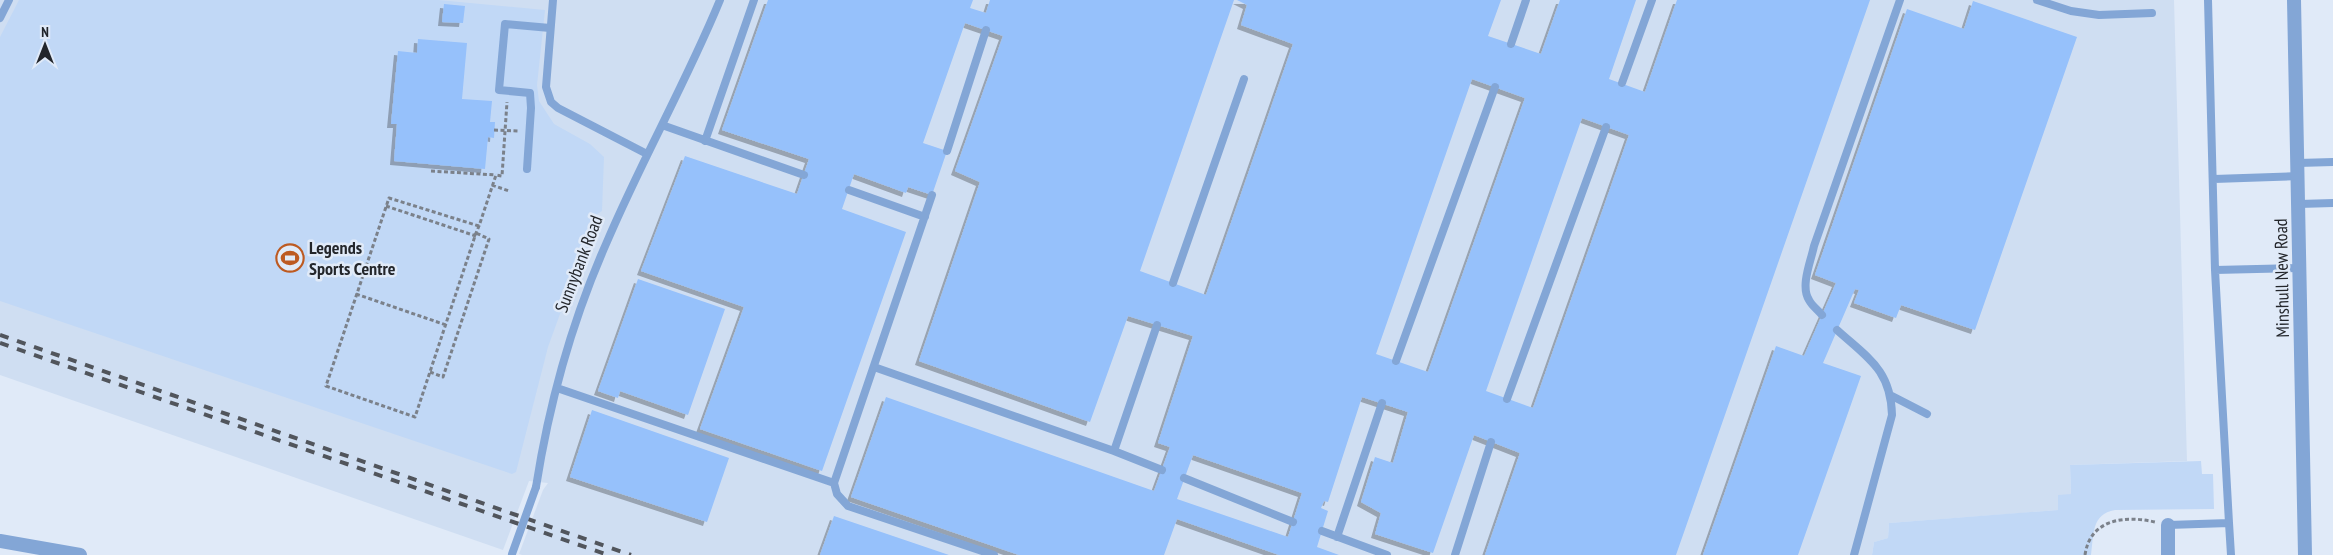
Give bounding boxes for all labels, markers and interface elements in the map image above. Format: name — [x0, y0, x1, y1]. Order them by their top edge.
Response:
north arrow — [20, 20, 70, 70]
text: N — [41, 23, 49, 41]
street label: Sunnybank Road — [550, 212, 608, 316]
street label: Minshull New Road — [2269, 218, 2294, 338]
place label: Legends Sports Centre — [309, 236, 396, 280]
sports icon: Legends Sports Centre — [275, 243, 305, 273]

